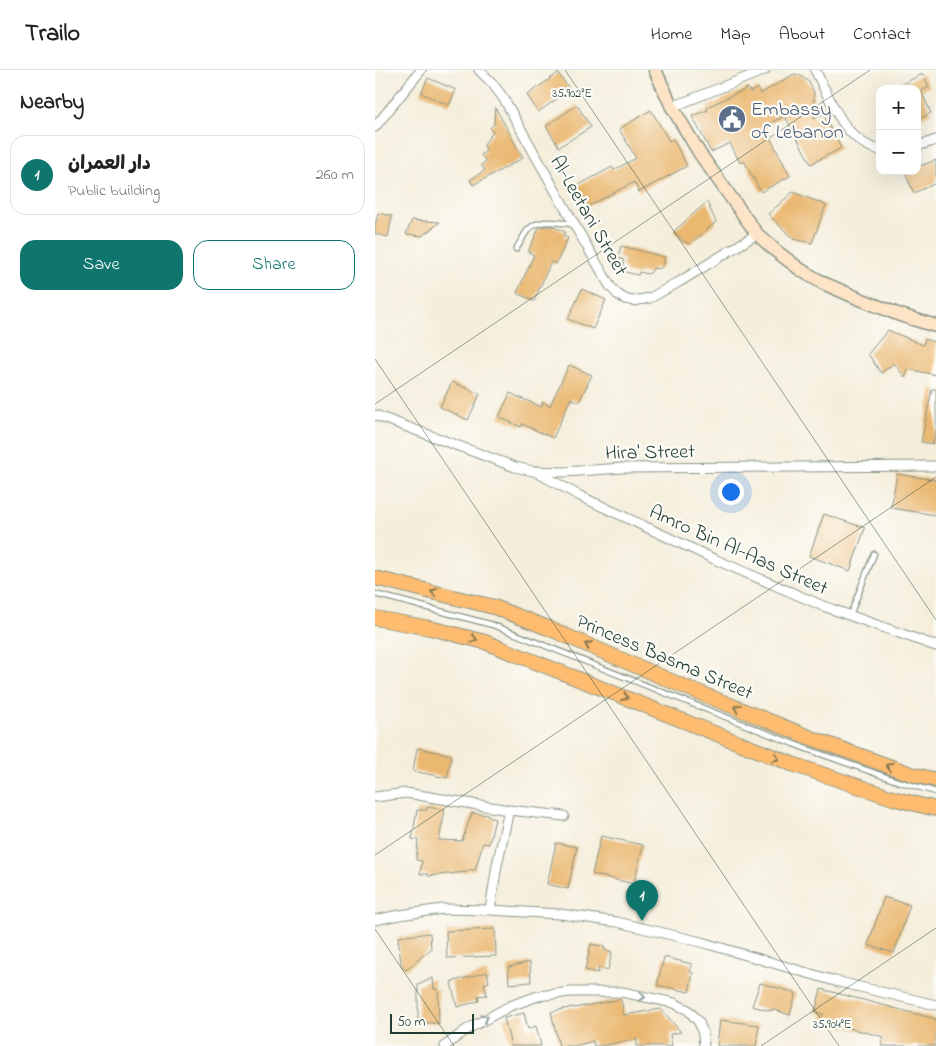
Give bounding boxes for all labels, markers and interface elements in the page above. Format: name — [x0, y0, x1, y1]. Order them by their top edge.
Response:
text: Trailo — [25, 17, 80, 52]
text: Home — [651, 22, 692, 48]
text: Map — [720, 22, 751, 48]
text: About — [779, 22, 825, 48]
text: Contact — [853, 22, 911, 48]
text: 35.902°E — [552, 85, 592, 103]
map controls — [876, 85, 921, 175]
button: + — [876, 85, 921, 130]
text: Nearby — [20, 88, 84, 118]
place label: Embassy of Lebanon — [751, 96, 844, 148]
public building icon: Embassy of Lebanon — [717, 104, 747, 134]
button: − — [876, 130, 921, 175]
text: دار العمران — [68, 151, 151, 178]
street label: Al-Leetani Street — [542, 151, 634, 282]
text: 1 — [34, 163, 40, 187]
text: 260 m — [316, 163, 354, 187]
text: Public building — [68, 179, 160, 203]
button: Save — [20, 240, 183, 290]
button: Share — [193, 240, 355, 290]
street label: Hira' Street — [605, 438, 695, 469]
your location — [718, 479, 744, 505]
street label: Amro Bin Al-Aas Street — [644, 499, 832, 604]
one-way arrow — [430, 587, 439, 598]
street label: Princess Basma Street — [571, 608, 757, 709]
one-way arrow — [469, 633, 478, 644]
one-way arrow — [584, 641, 593, 652]
one-way arrow — [621, 692, 629, 702]
one-way arrow — [733, 704, 742, 715]
one-way arrow — [771, 752, 780, 762]
one-way arrow — [886, 762, 894, 772]
pin: 1 — [626, 880, 658, 921]
one-way arrow — [638, 991, 647, 1001]
scale bar — [390, 1011, 474, 1034]
text: 50 m — [397, 1012, 425, 1033]
one-way arrow — [480, 1015, 489, 1025]
text: 35.904°E — [813, 1016, 851, 1034]

